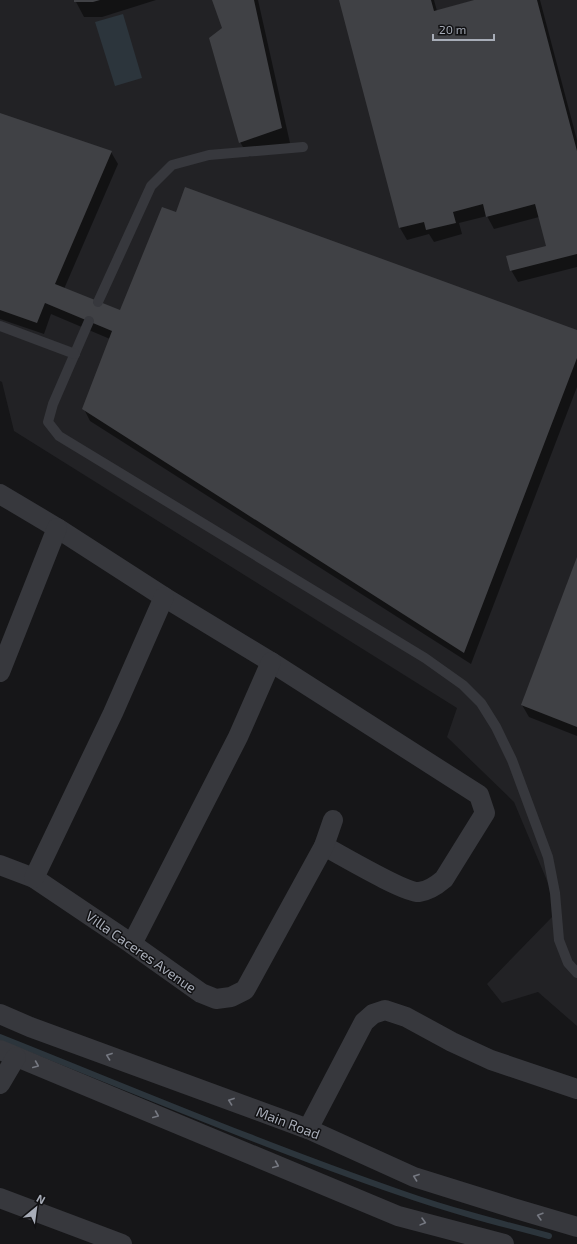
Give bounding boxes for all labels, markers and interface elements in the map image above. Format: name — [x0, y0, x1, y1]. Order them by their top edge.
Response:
scale bar — [433, 16, 494, 42]
text: 20 m — [439, 22, 466, 36]
street label: Villa Caceres Avenue — [83, 907, 200, 996]
one-way arrow — [105, 1052, 112, 1060]
one-way arrow — [32, 1061, 39, 1069]
one-way arrow — [227, 1097, 234, 1105]
street label: Main Road — [254, 1103, 322, 1142]
one-way arrow — [152, 1110, 160, 1118]
one-way arrow — [272, 1160, 280, 1168]
one-way arrow — [412, 1173, 419, 1182]
north arrow — [16, 1188, 56, 1228]
text: N — [34, 1191, 48, 1206]
one-way arrow — [536, 1212, 543, 1221]
one-way arrow — [419, 1217, 426, 1226]

